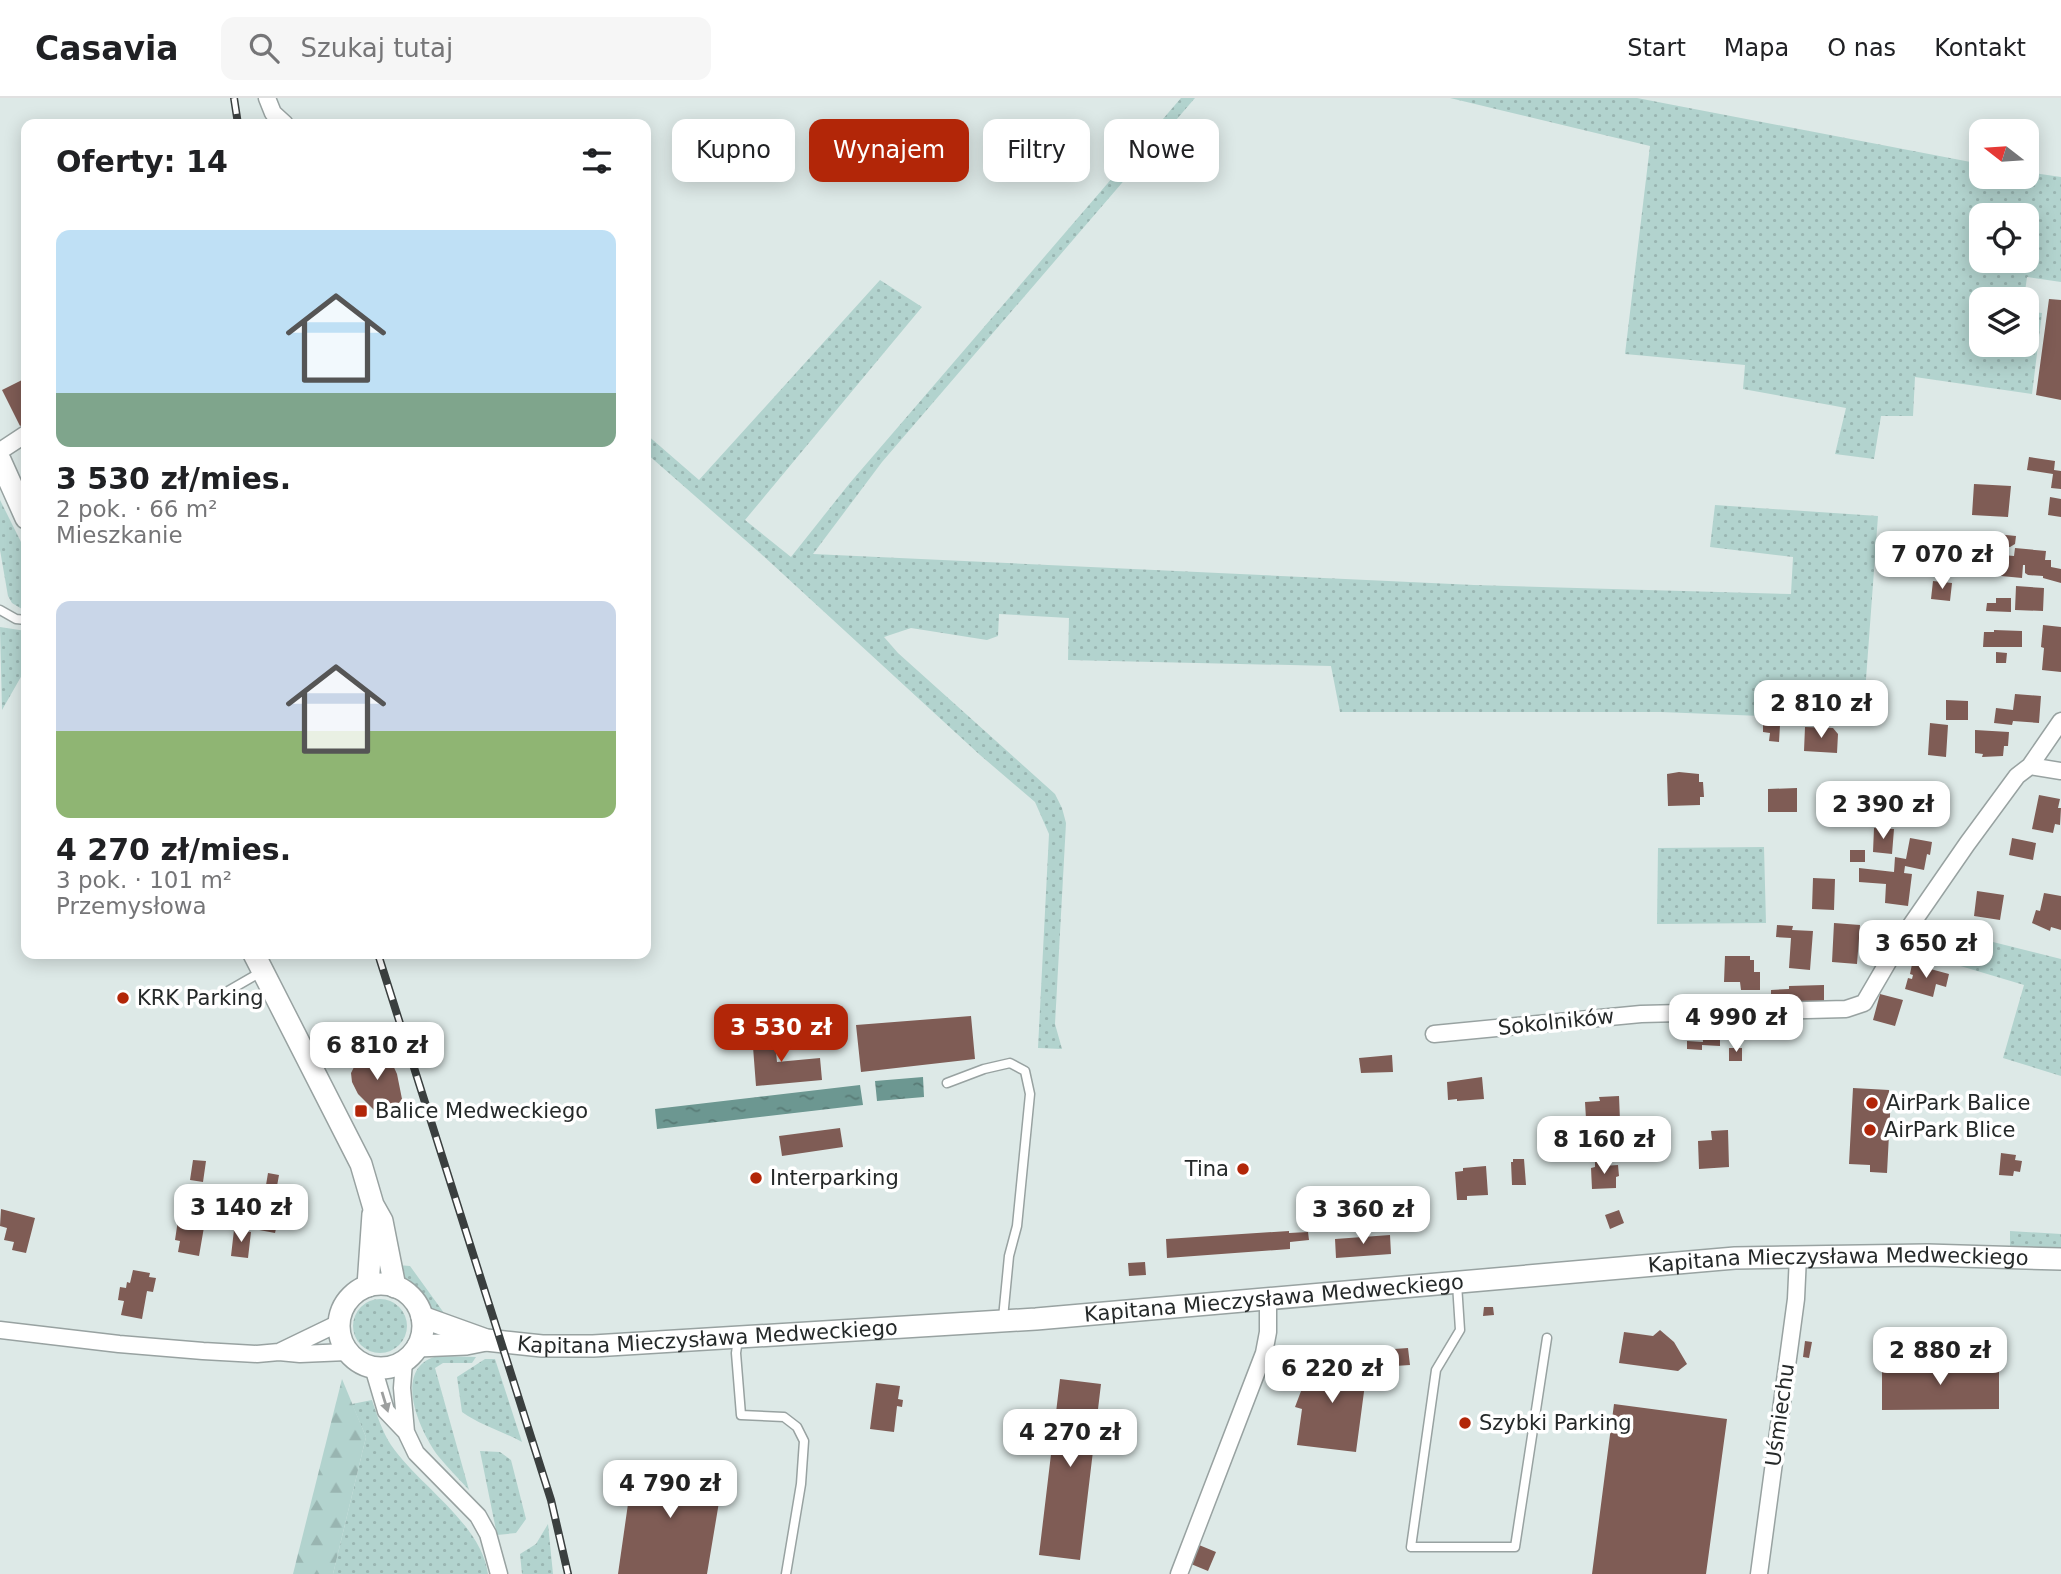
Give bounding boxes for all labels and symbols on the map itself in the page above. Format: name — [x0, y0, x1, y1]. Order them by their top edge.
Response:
north arrow — [1969, 119, 2039, 189]
pin: 7 070 zł — [1870, 532, 2014, 591]
pin: 2 810 zł — [1749, 680, 1893, 740]
pin: 2 390 zł — [1811, 782, 1955, 841]
pin: 3 650 zł — [1854, 920, 1998, 980]
place label: KRK Parking — [137, 986, 264, 1010]
marker: KRK Parking — [115, 990, 131, 1006]
pin: 4 990 zł — [1664, 995, 1808, 1054]
pin: 3 530 zł — [709, 1004, 853, 1064]
street label: Sokolników — [1497, 1004, 1615, 1040]
pin: 6 810 zł — [305, 1023, 449, 1082]
place label: AirPark Balice — [1886, 1091, 2030, 1115]
marker: AirPark Balice — [1864, 1095, 1880, 1111]
place label: Balice Medweckiego — [375, 1099, 588, 1123]
marker: Balice Medweckiego — [353, 1103, 369, 1119]
pin: 8 160 zł — [1532, 1116, 1676, 1176]
place label: AirPark Blice — [1884, 1118, 2015, 1142]
marker: AirPark Blice — [1862, 1122, 1878, 1138]
place label: Tina — [1184, 1157, 1229, 1181]
marker: Tina — [1235, 1161, 1251, 1177]
place label: Interparking — [770, 1166, 899, 1190]
marker: Interparking — [748, 1170, 764, 1186]
pin: 3 140 zł — [169, 1184, 313, 1244]
pin: 3 360 zł — [1291, 1186, 1435, 1246]
street label: Kapitana Mieczysława Medweckiego — [1647, 1243, 2029, 1278]
street label: Kapitana Mieczysława Medweckiego — [1083, 1270, 1465, 1327]
street label: Kapitana Mieczysława Medweckiego — [516, 1315, 898, 1358]
pin: 2 880 zł — [1868, 1328, 2012, 1387]
pin: 6 220 zł — [1260, 1346, 1404, 1405]
street label: Uśmiechu — [1761, 1362, 1799, 1468]
one-way arrow — [381, 1392, 391, 1413]
pin: 4 270 zł — [998, 1410, 1142, 1469]
place label: Szybki Parking — [1479, 1411, 1632, 1435]
marker: Szybki Parking — [1457, 1415, 1473, 1431]
pin: 4 790 zł — [598, 1460, 742, 1520]

